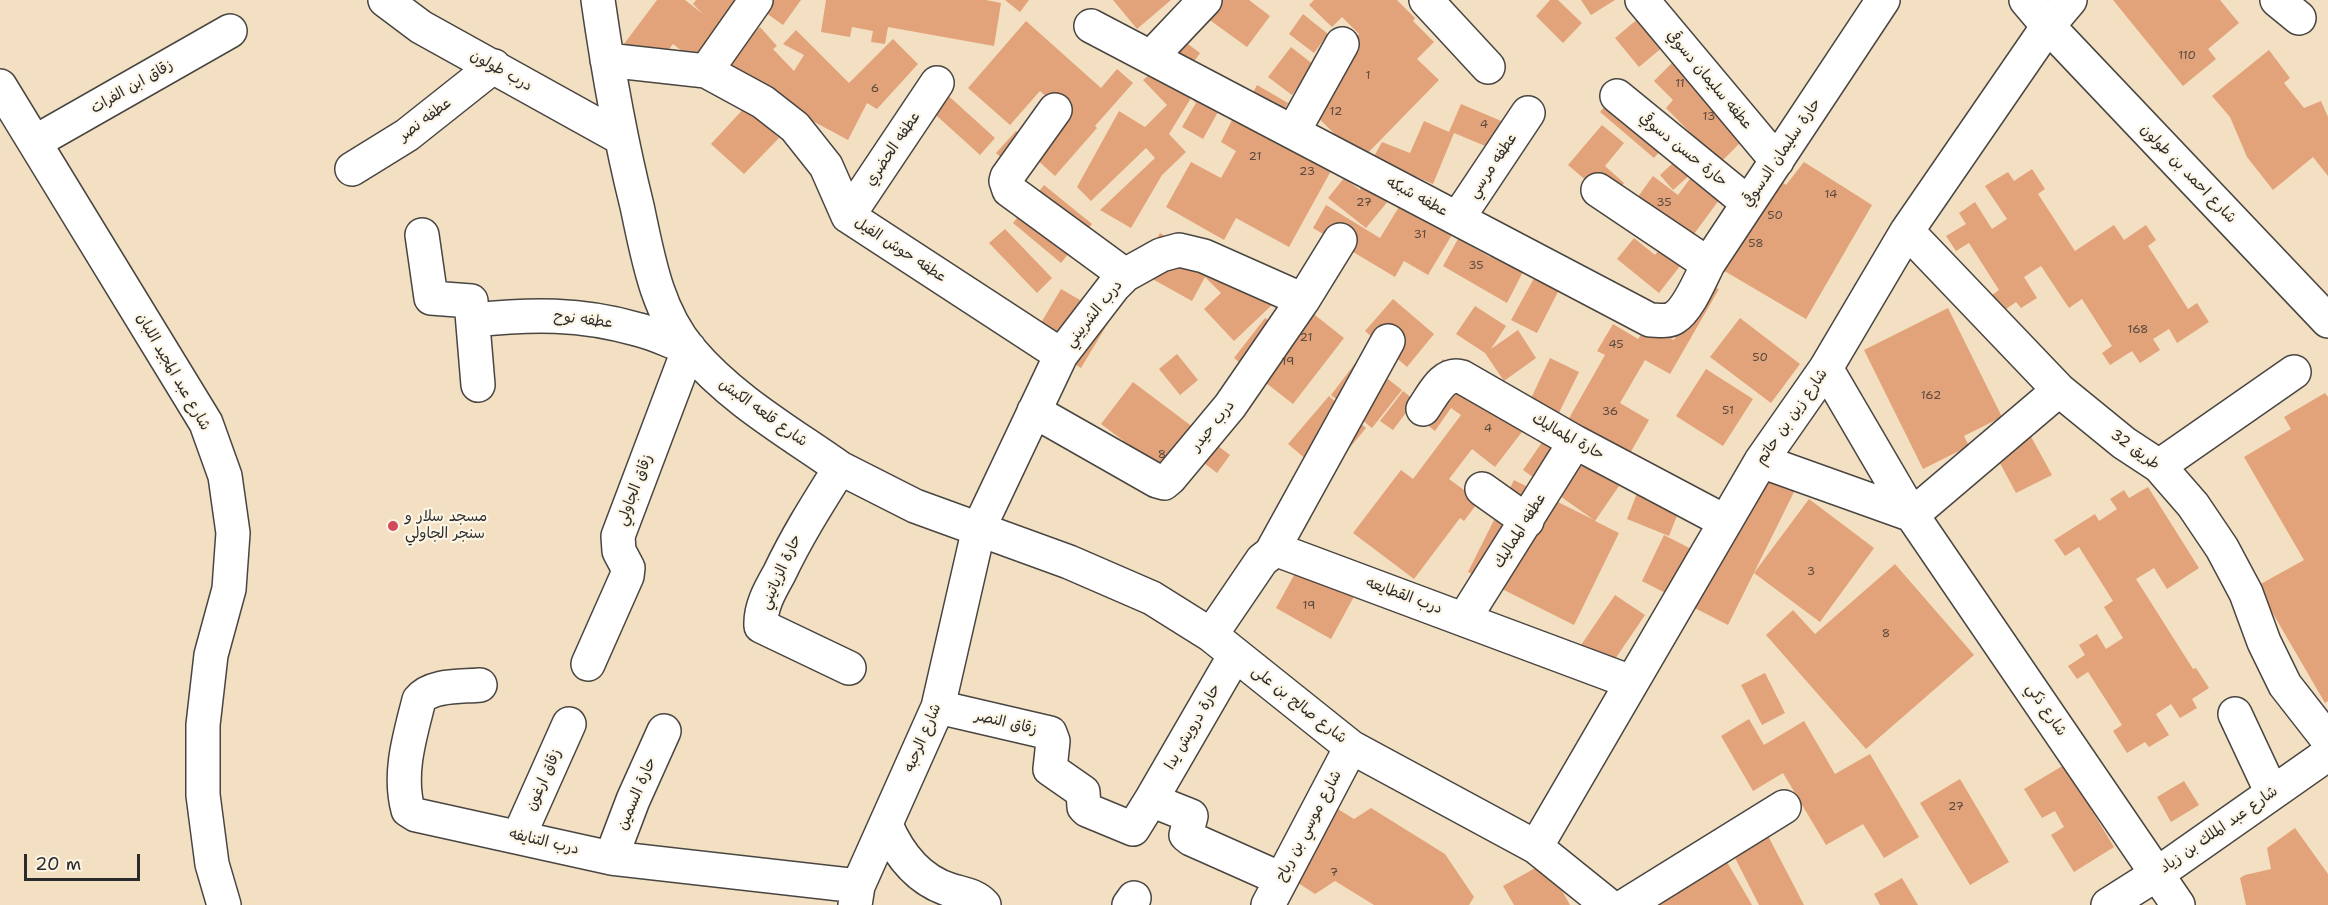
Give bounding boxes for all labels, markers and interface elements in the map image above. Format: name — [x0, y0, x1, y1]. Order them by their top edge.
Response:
street label: عطفه سليمان دسوقي — [1662, 27, 1756, 133]
street label: درب طولون — [467, 47, 535, 95]
house number: 110 — [2178, 49, 2196, 63]
street label: زقاق ابن الفرات — [88, 56, 176, 118]
house number: 1 — [1365, 69, 1371, 83]
house number: 11 — [1675, 77, 1685, 91]
house number: 6 — [871, 82, 879, 96]
street label: عطفه نصر — [395, 94, 455, 146]
street label: حارة سليمان الدسوقي — [1739, 95, 1825, 211]
house number: 12 — [1330, 105, 1342, 119]
street label: عطفه الحضري — [862, 109, 924, 189]
street label: حارة حسن دسوقي — [1635, 109, 1731, 191]
house number: 13 — [1703, 110, 1715, 124]
house number: 4 — [1480, 118, 1488, 132]
street label: شارع احمد بن طولون — [2136, 121, 2240, 227]
street label: عطفه مرسي — [1465, 130, 1521, 202]
house number: 21 — [1249, 150, 1261, 164]
house number: 23 — [1299, 165, 1315, 179]
street label: عطفه شبكه — [1383, 173, 1451, 221]
house number: 14 — [1825, 188, 1837, 202]
house number: 27 — [1356, 196, 1372, 210]
house number: 35 — [1656, 196, 1672, 210]
house number: 50 — [1767, 209, 1783, 223]
street label: عطفه حوش الفيل — [851, 214, 949, 286]
house number: 31 — [1414, 228, 1426, 242]
house number: 58 — [1748, 237, 1764, 251]
house number: 35 — [1468, 259, 1484, 273]
street label: درب الشربيني — [1061, 277, 1127, 351]
street label: عطفه نوح — [552, 307, 614, 333]
street label: شارع عبد المجيد اللبان — [132, 310, 214, 434]
house number: 168 — [2128, 323, 2148, 337]
house number: 21 — [1300, 331, 1312, 345]
house number: 45 — [1608, 338, 1624, 352]
house number: 50 — [1752, 351, 1768, 365]
house number: 19 — [1282, 355, 1294, 369]
street label: شارع زين بن حاتم — [1752, 365, 1832, 469]
street label: شارع قلعه الكبش — [715, 375, 811, 451]
house number: 162 — [1921, 389, 1941, 403]
street label: درب حيدر — [1187, 397, 1239, 455]
house number: 51 — [1722, 404, 1734, 418]
house number: 36 — [1602, 405, 1618, 419]
street label: حارة المماليك — [1529, 410, 1607, 464]
house number: 4 — [1484, 422, 1492, 436]
street label: طريق 32 — [2107, 426, 2163, 474]
house number: 8 — [1158, 448, 1166, 462]
street label: زقاق الجاولي — [613, 452, 657, 528]
street label: عطفه المماليك — [1490, 490, 1550, 572]
place label: مسجد سلار و سنجر الجاولي — [405, 508, 487, 543]
marker: مسجد سلار و سنجر الجاولي — [386, 519, 400, 533]
street label: حارة الزياتيني — [756, 532, 806, 612]
house number: 3 — [1807, 565, 1815, 579]
street label: درب القطايعه — [1363, 574, 1445, 618]
house number: 19 — [1303, 599, 1315, 613]
house number: 8 — [1882, 627, 1890, 641]
street label: شارع صالح بن على — [1248, 662, 1350, 748]
street label: شارع ذكي — [2022, 680, 2070, 740]
street label: حارة درويش يدا — [1161, 681, 1225, 773]
street label: شارع الرحبه — [900, 701, 946, 775]
street label: زقاق النصر — [973, 707, 1039, 739]
street label: زقاق ارغون — [522, 746, 566, 814]
street label: حارة السمين — [614, 755, 660, 833]
street label: شارع موسي بن رباح — [1272, 767, 1346, 885]
street label: شارع عبد الملك بن زياد — [2157, 782, 2281, 878]
house number: 27 — [1948, 800, 1964, 814]
street label: درب التنايفه — [507, 825, 581, 859]
scale bar — [27, 842, 142, 880]
text: 20 m — [35, 852, 81, 876]
house number: 7 — [1330, 866, 1338, 880]

